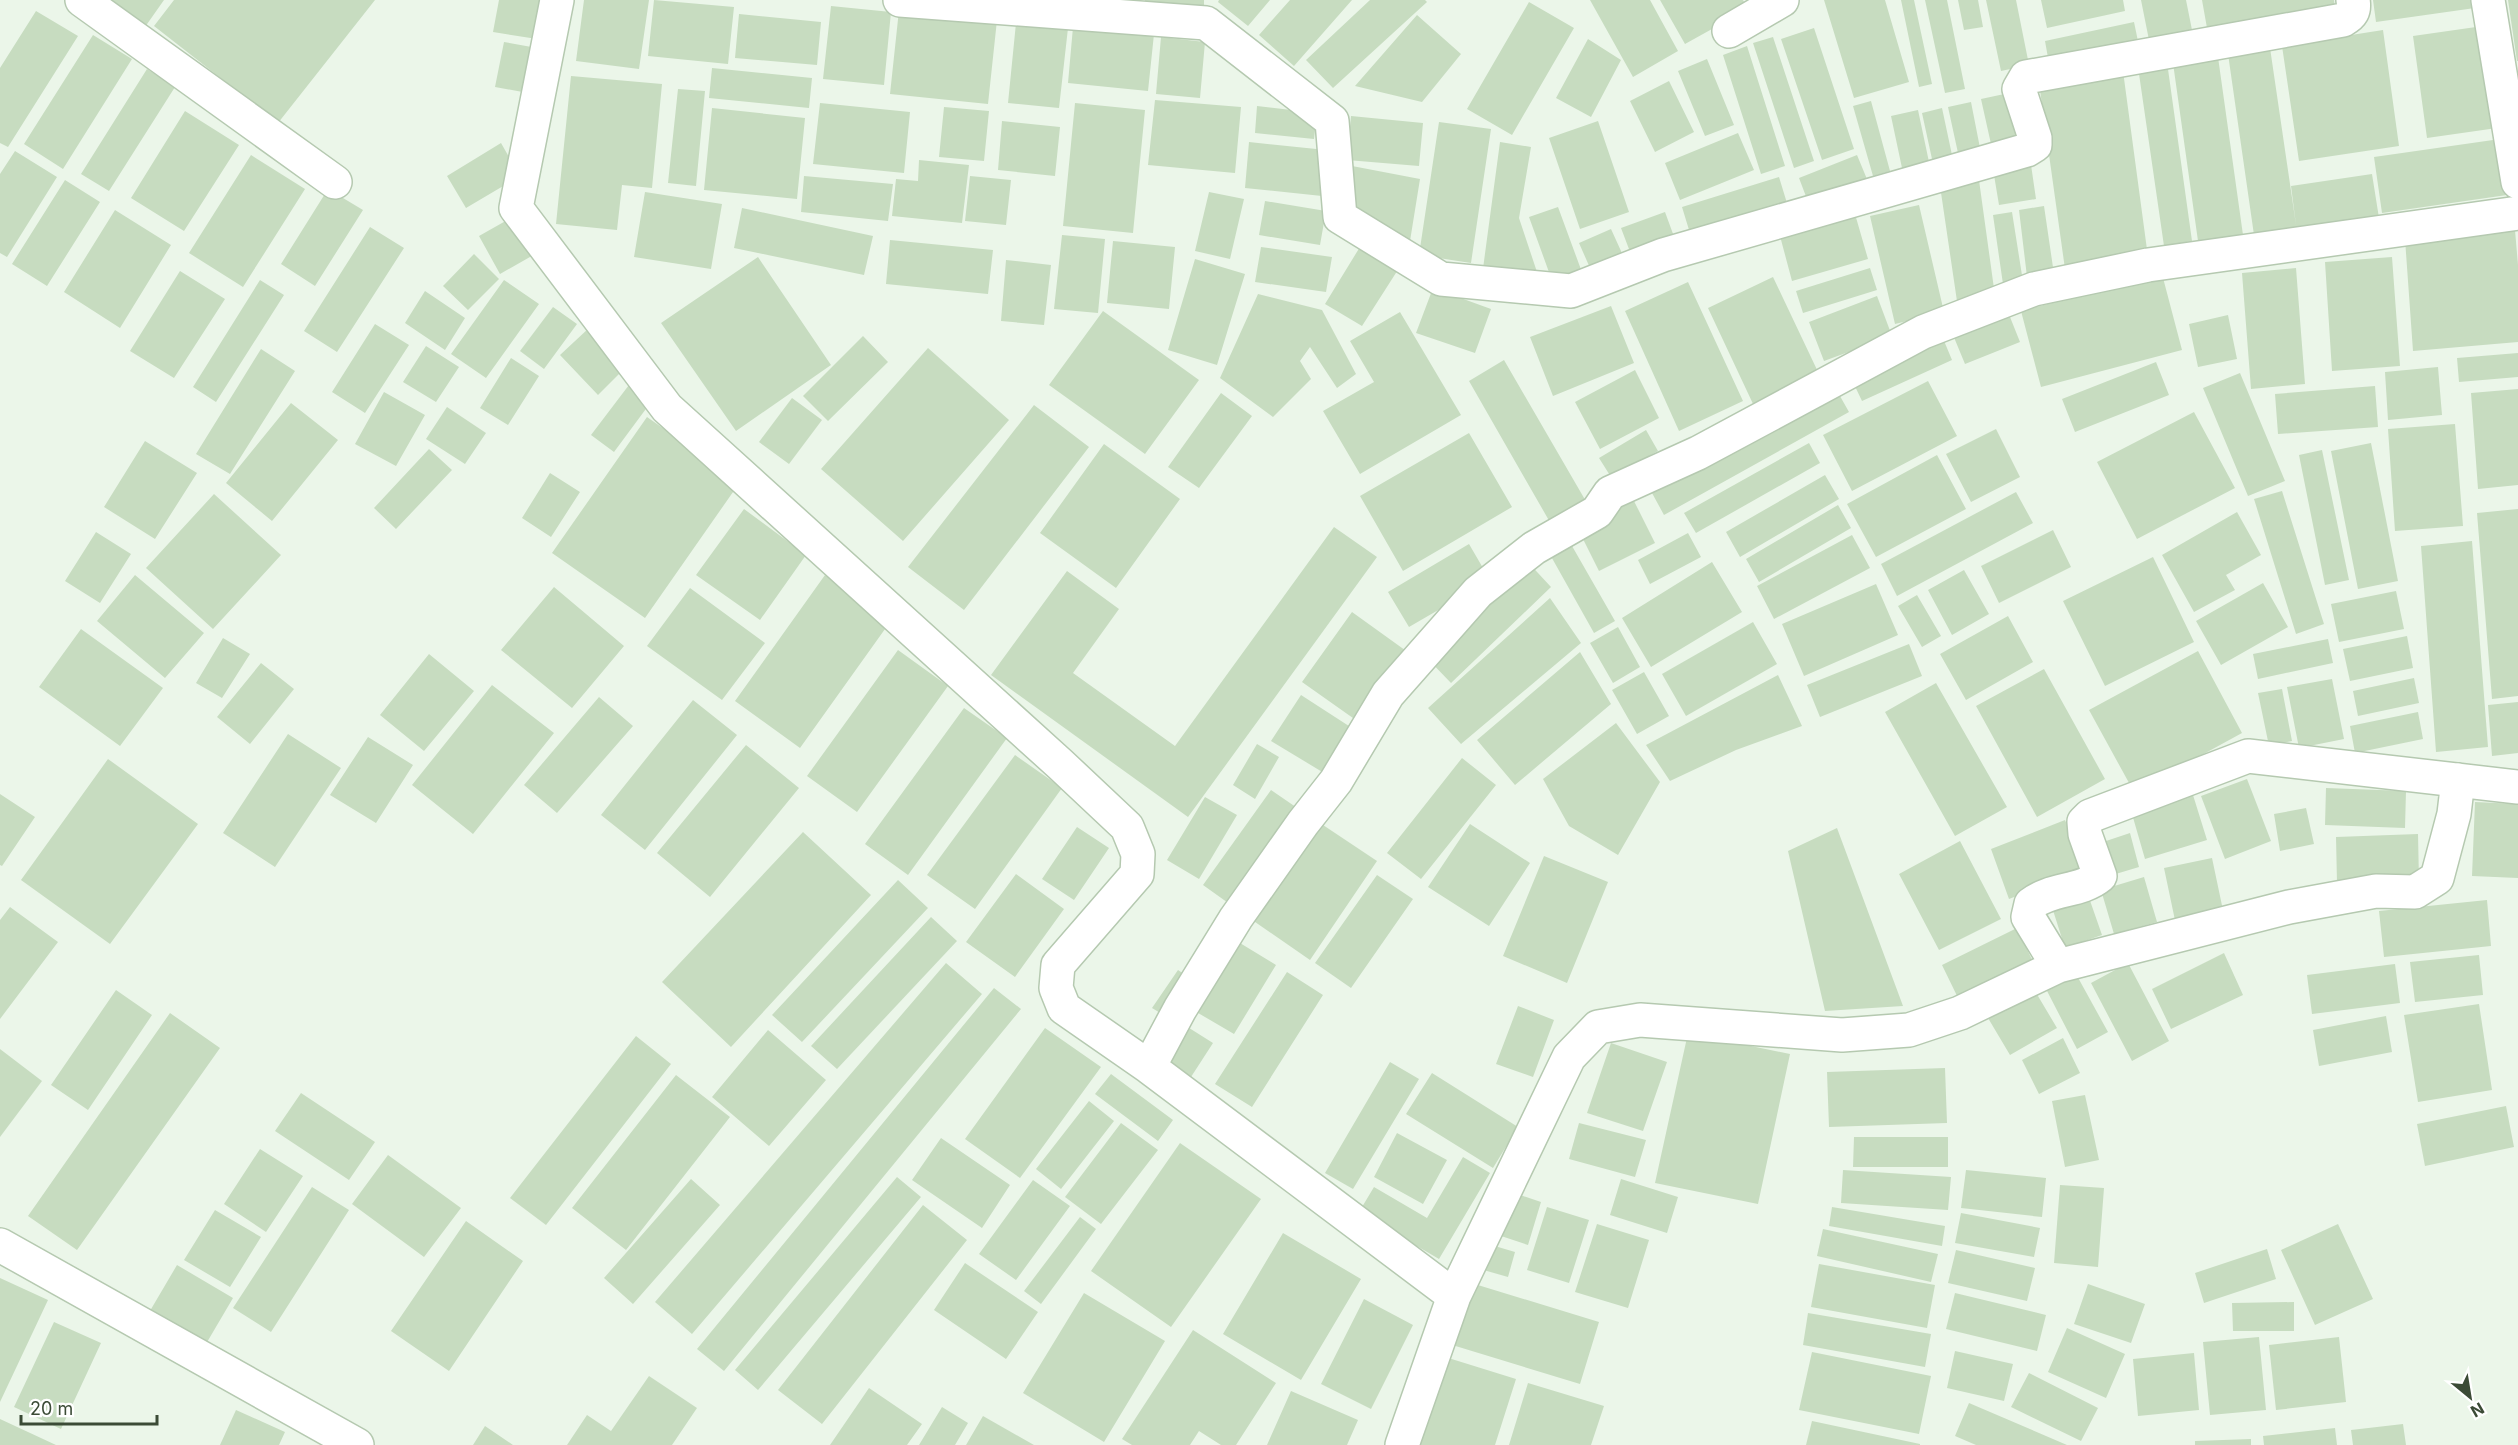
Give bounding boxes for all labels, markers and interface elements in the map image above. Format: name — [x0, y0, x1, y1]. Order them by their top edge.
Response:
north arrow — [2440, 1367, 2500, 1427]
scale bar — [21, 1388, 158, 1426]
text: 20 m — [30, 1398, 73, 1419]
text: N — [2467, 1398, 2488, 1422]

